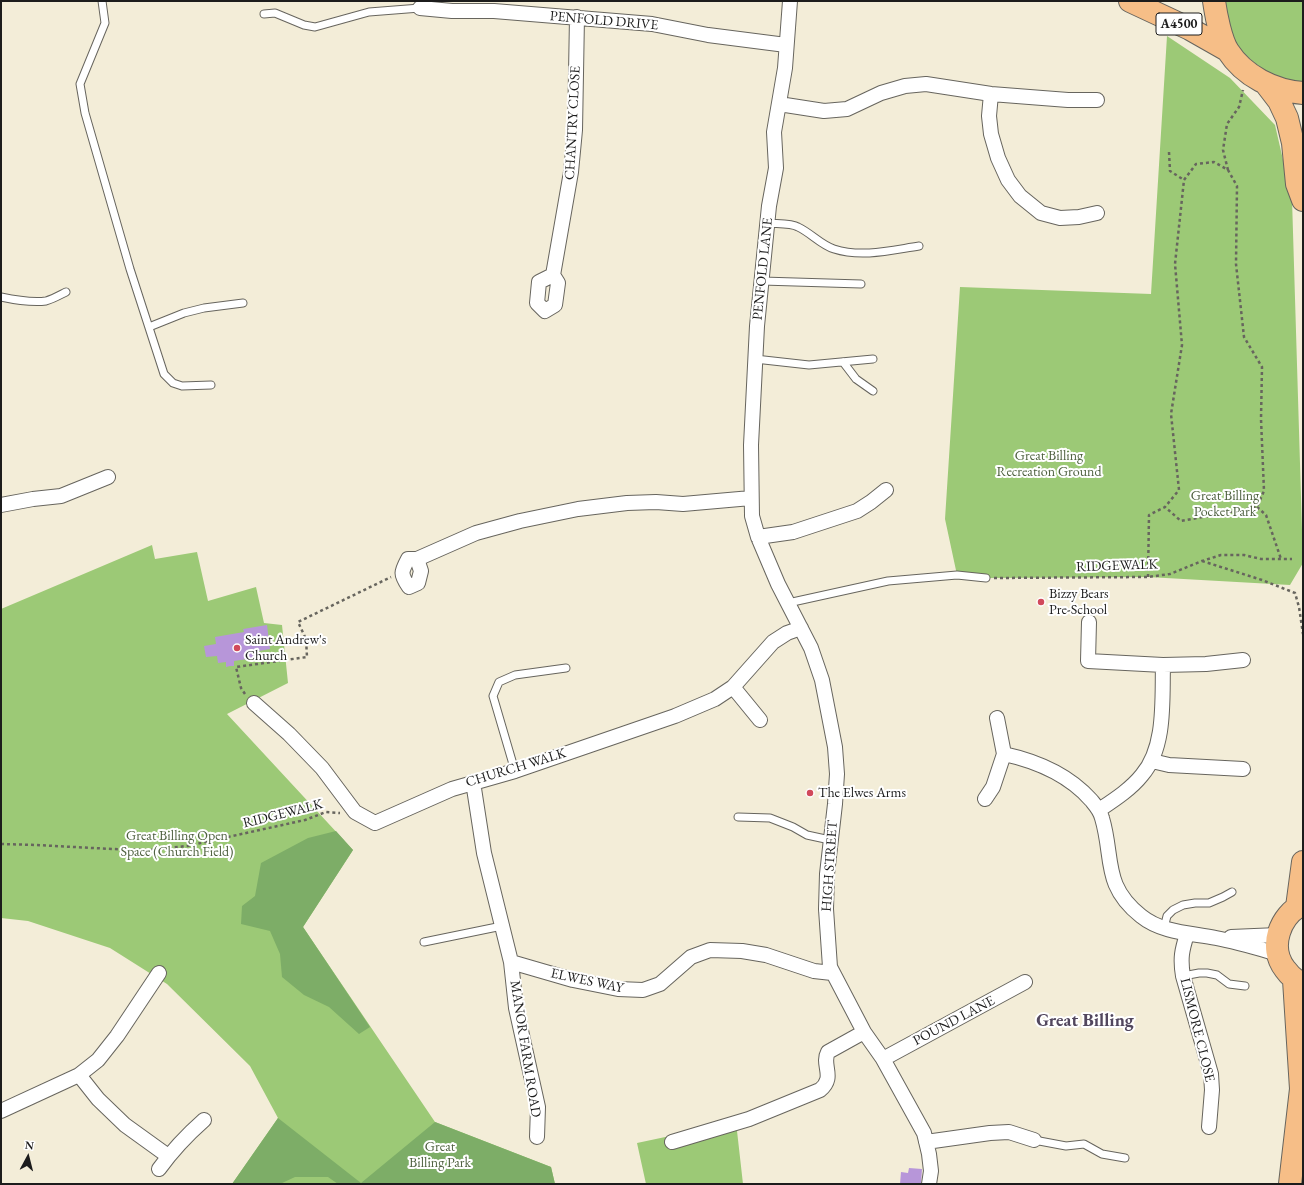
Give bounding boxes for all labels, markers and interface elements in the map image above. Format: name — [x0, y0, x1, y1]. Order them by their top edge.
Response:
street label: PENFOLD DRIVE — [549, 8, 659, 34]
road number: A4500 — [1156, 13, 1202, 35]
street label: CHANTRY CLOSE — [562, 65, 584, 181]
street label: PENFOLD LANE — [749, 217, 777, 321]
park label: Great Billing Recreation Ground — [996, 448, 1102, 480]
park label: Great Billing Pocket Park — [1191, 488, 1259, 520]
street label: RIDGEWALK — [1076, 556, 1158, 576]
place label: Bizzy Bears Pre-School — [1049, 586, 1109, 618]
marker: Bizzy Bears Pre-School — [1036, 597, 1046, 607]
place label: Saint Andrew's Church — [245, 632, 326, 664]
marker: Saint Andrew's Church — [232, 643, 242, 653]
street label: CHURCH WALK — [464, 745, 568, 791]
place label: The Elwes Arms — [818, 785, 906, 801]
marker: The Elwes Arms — [805, 788, 815, 798]
street label: RIDGEWALK — [241, 796, 325, 832]
street label: HIGH STREET — [818, 820, 842, 912]
park label: Great Billing Open Space (Church Field) — [121, 828, 233, 860]
street label: ELWES WAY — [549, 965, 625, 997]
street label: LISMORE CLOSE — [1176, 976, 1218, 1084]
street label: MANOR FARM ROAD — [506, 979, 544, 1119]
street label: POUND LANE — [910, 992, 998, 1050]
district label: Great Billing — [1036, 1010, 1134, 1032]
north arrow — [8, 1137, 48, 1177]
text: N — [24, 1138, 35, 1153]
park label: Great Billing Park — [409, 1139, 471, 1172]

